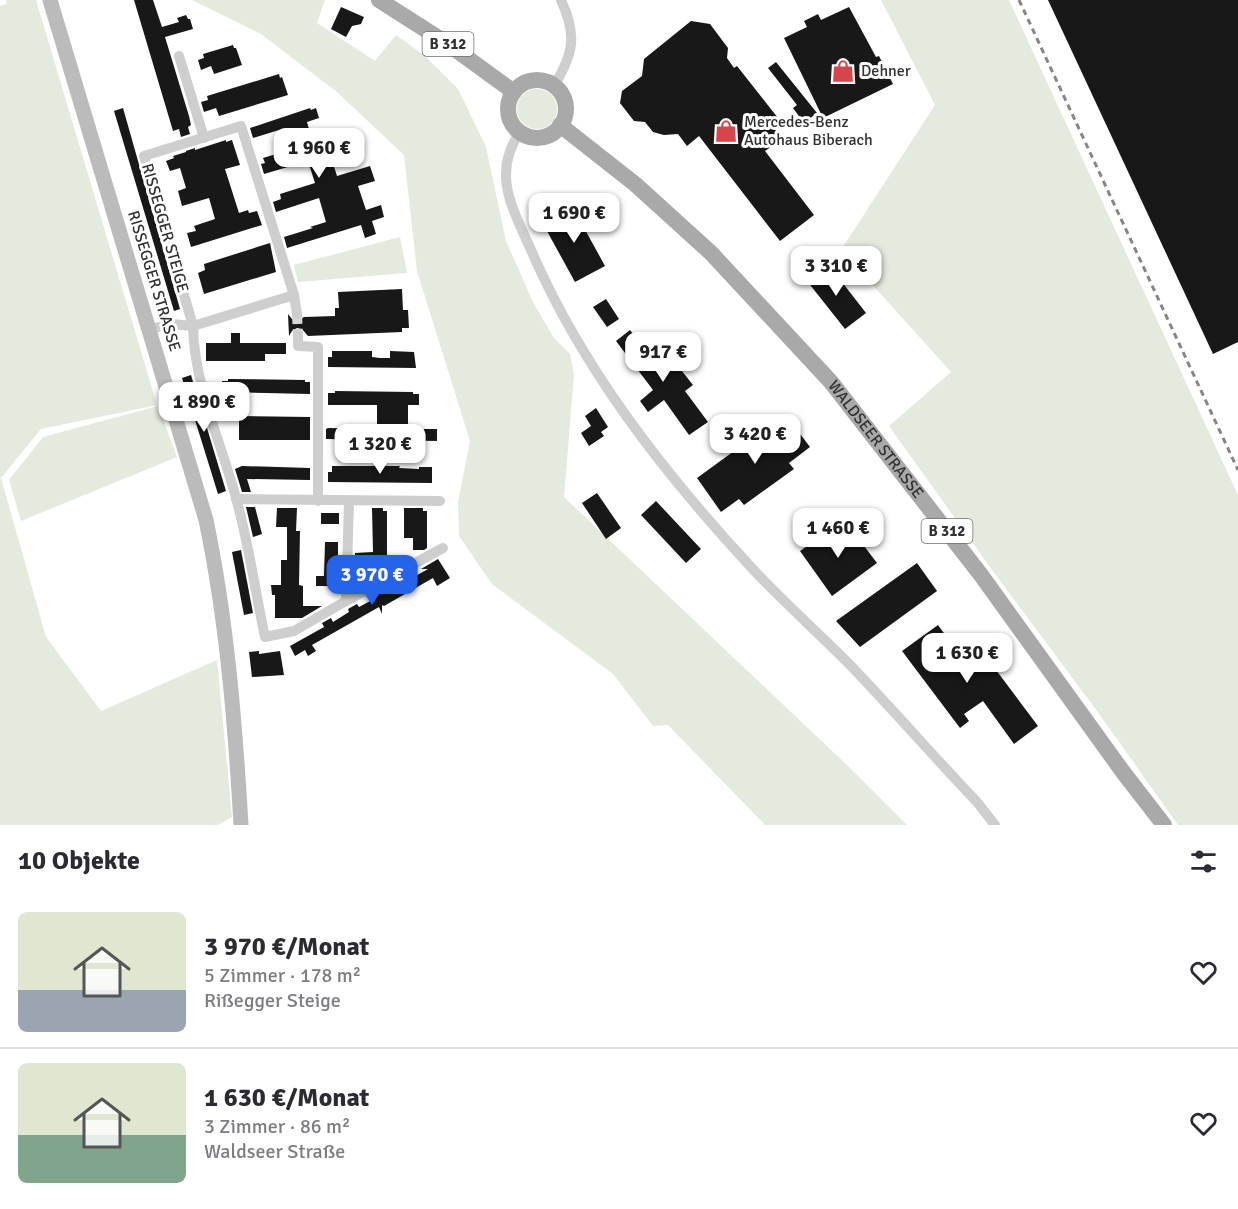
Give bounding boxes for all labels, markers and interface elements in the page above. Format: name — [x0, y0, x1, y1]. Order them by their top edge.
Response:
road number: B 312 — [422, 32, 474, 56]
shop icon: Dehner — [830, 58, 856, 84]
place label: Dehner — [861, 61, 911, 81]
place label: Mercedes-Benz Autohaus Biberach — [744, 112, 873, 150]
shop icon: Mercedes-Benz Autohaus Biberach — [713, 118, 739, 144]
pin: 1 960 € — [264, 128, 374, 179]
text: 1 960 € — [288, 135, 350, 160]
street label: RISSEGGER STEIGE — [137, 161, 193, 295]
pin: 1 690 € — [519, 193, 629, 244]
text: 1 690 € — [543, 200, 605, 225]
street label: RISSEGGER STRASSE — [123, 208, 185, 354]
pin: 3 310 € — [781, 246, 891, 297]
text: 3 310 € — [805, 253, 867, 278]
pin: 917 € — [621, 332, 705, 383]
text: 917 € — [639, 339, 687, 364]
street label: WALDSEER STRASSE — [823, 376, 928, 503]
pin: 1 890 € — [149, 382, 259, 433]
text: 1 890 € — [173, 389, 235, 414]
pin: 3 420 € — [700, 414, 810, 465]
text: 3 420 € — [724, 421, 786, 446]
pin: 1 320 € — [325, 424, 435, 475]
text: 1 320 € — [349, 431, 411, 456]
pin: 1 460 € — [783, 508, 893, 559]
text: 1 460 € — [807, 515, 869, 540]
road number: B 312 — [922, 519, 972, 543]
pin: 3 970 € — [317, 555, 427, 606]
text: 3 970 € — [341, 562, 403, 587]
pin: 1 630 € — [912, 633, 1022, 684]
text: 1 630 € — [936, 640, 998, 665]
text: 10 Objekte — [18, 845, 140, 877]
icon: filters — [1187, 845, 1220, 878]
text: 3 970 €/Monat — [204, 931, 369, 963]
icon: home — [66, 936, 138, 1008]
icon: heart — [1187, 956, 1220, 989]
text: 5 Zimmer · 178 m² — [204, 963, 361, 988]
text: Rißegger Steige — [204, 988, 341, 1013]
text: 1 630 €/Monat — [204, 1082, 369, 1114]
icon: home — [66, 1087, 138, 1159]
icon: heart — [1187, 1107, 1220, 1140]
text: 3 Zimmer · 86 m² — [204, 1114, 350, 1139]
text: Waldseer Straße — [204, 1139, 345, 1164]

